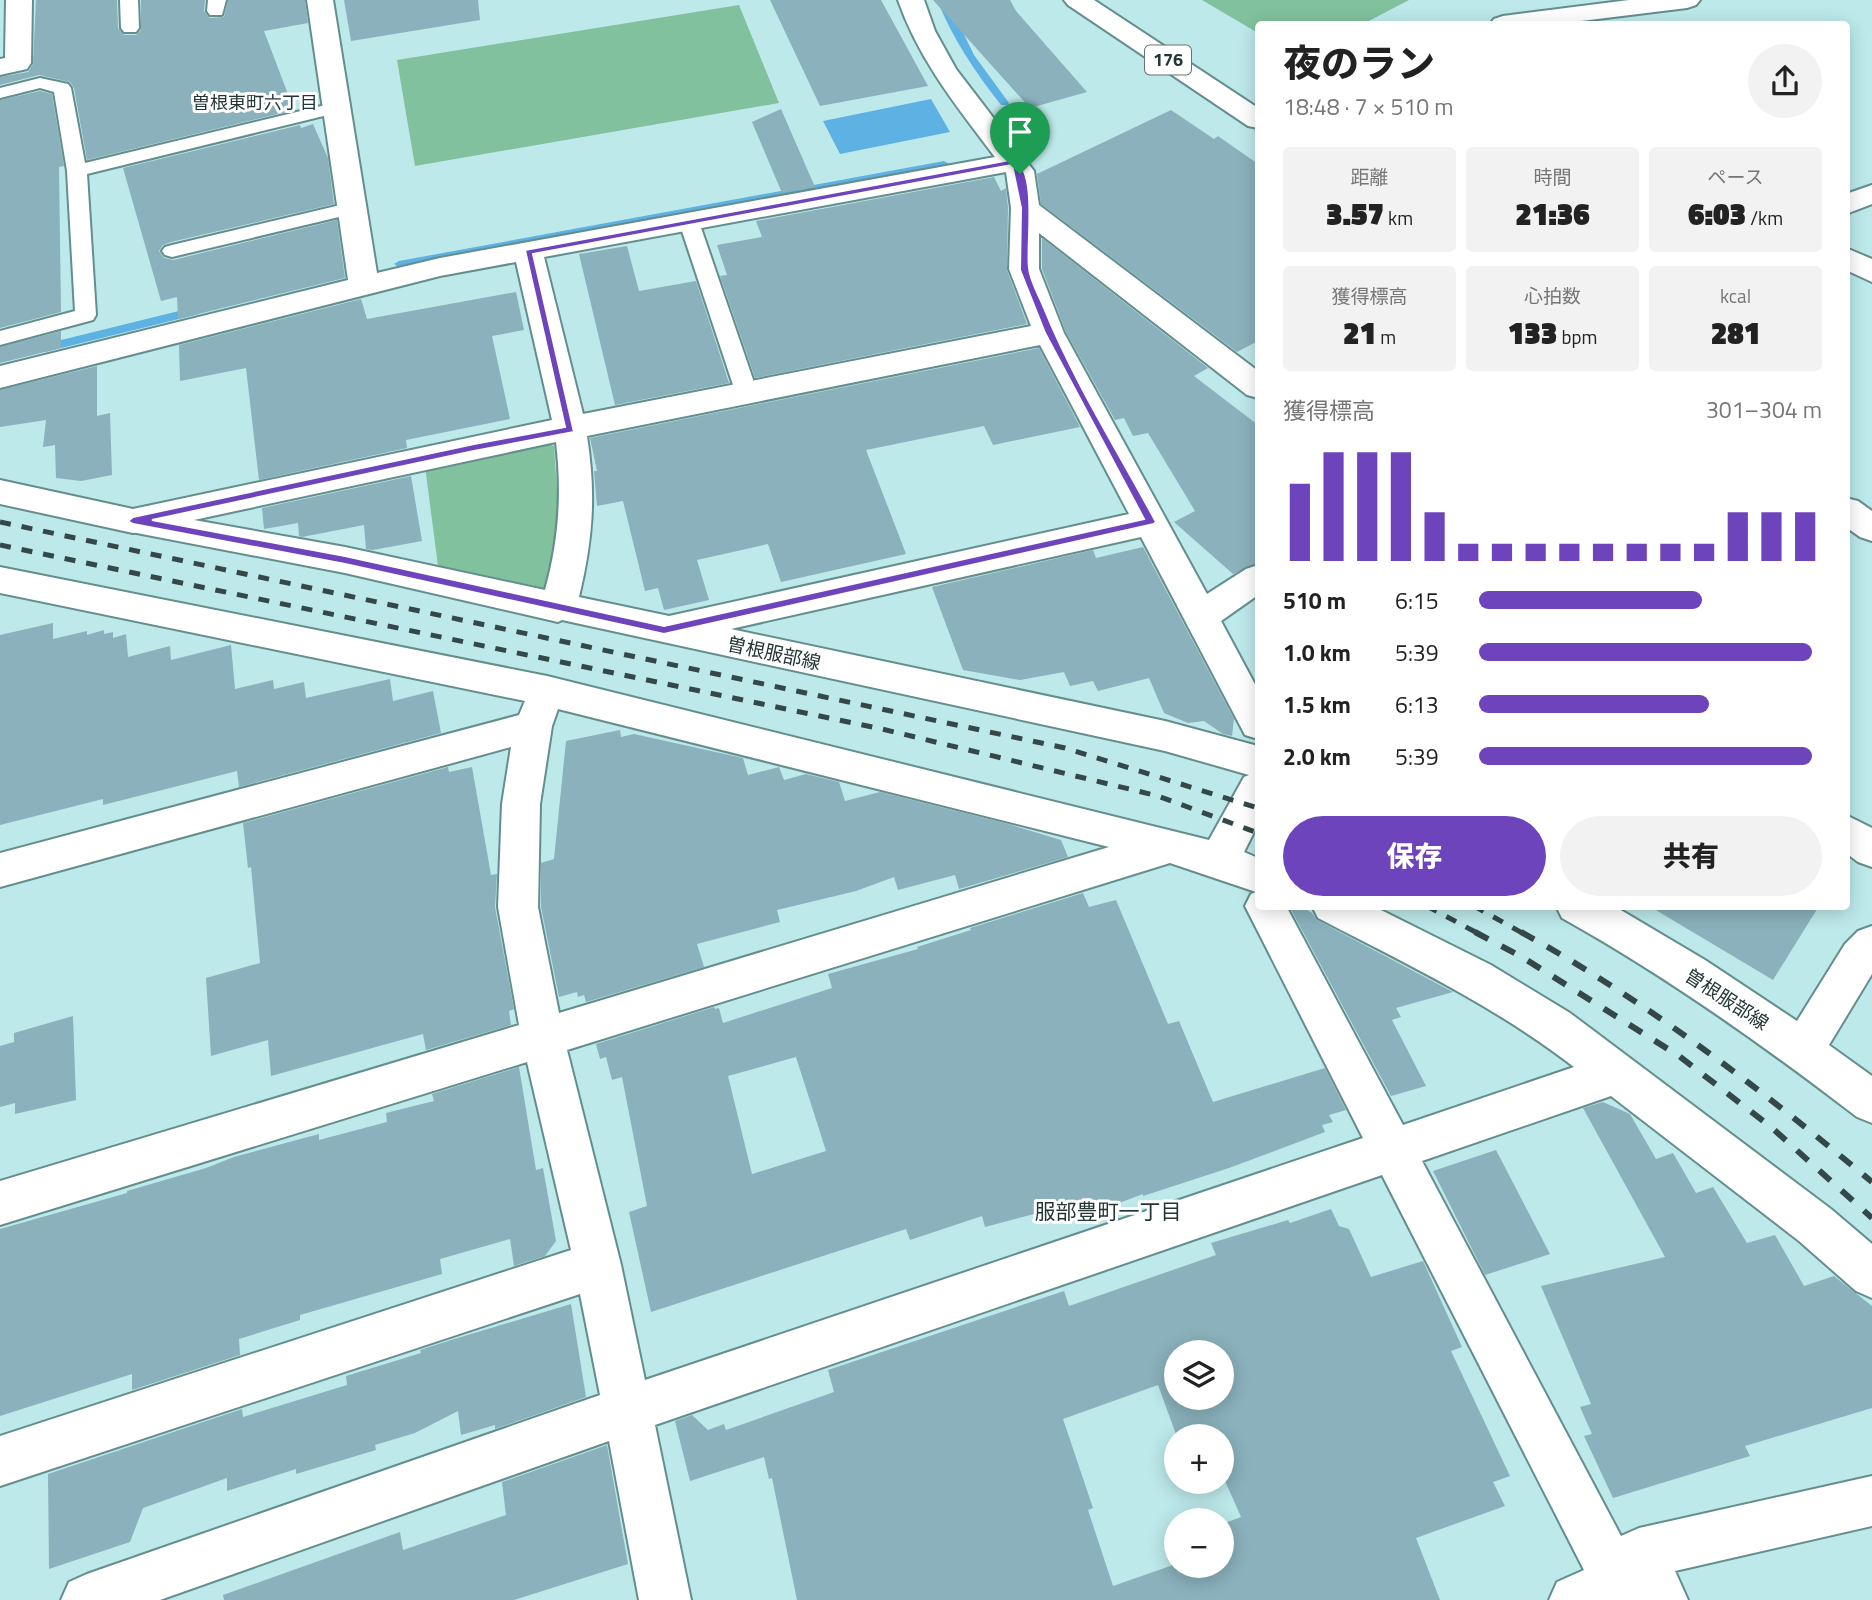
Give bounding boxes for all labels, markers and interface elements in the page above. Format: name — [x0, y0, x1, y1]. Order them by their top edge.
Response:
text: 夜のラン — [1283, 34, 1435, 92]
button: share — [1748, 44, 1822, 118]
road number: 176 — [1145, 46, 1191, 74]
district label: 曽根東町六丁目 — [192, 89, 318, 116]
text: 18:48 · 7 × 510 m — [1283, 89, 1453, 124]
pin — [990, 102, 1050, 174]
icon: arrive — [1001, 113, 1039, 151]
text: 距離 — [1350, 162, 1389, 191]
text: 時間 — [1533, 162, 1572, 191]
text: ペース — [1707, 162, 1764, 191]
text: 3.57 — [1326, 191, 1384, 237]
text: 21:36 — [1515, 191, 1590, 237]
text: 6:03 — [1688, 191, 1746, 237]
text: km — [1384, 203, 1413, 232]
text: /km — [1746, 203, 1783, 232]
text: 獲得標高 — [1331, 281, 1408, 310]
text: 心拍数 — [1524, 281, 1581, 310]
text: kcal — [1720, 281, 1751, 310]
text: 21 — [1343, 310, 1376, 356]
text: 133 — [1508, 310, 1557, 356]
text: 281 — [1711, 310, 1760, 356]
text: m — [1376, 322, 1396, 351]
text: bpm — [1557, 322, 1597, 351]
text: 301–304 m — [1706, 392, 1822, 427]
text: 獲得標高 — [1283, 393, 1375, 428]
text: 510 m — [1283, 583, 1346, 618]
text: 6:15 — [1395, 583, 1439, 618]
street label: 曽根服部線 — [725, 628, 824, 677]
text: 1.0 km — [1283, 635, 1351, 670]
text: 5:39 — [1395, 635, 1439, 670]
text: 1.5 km — [1283, 687, 1351, 722]
text: 6:13 — [1395, 687, 1439, 722]
text: 2.0 km — [1283, 739, 1351, 774]
text: 5:39 — [1395, 739, 1439, 774]
button: 保存 — [1283, 816, 1546, 896]
button: 共有 — [1560, 816, 1822, 896]
street label: 曽根服部線 — [1680, 961, 1775, 1037]
district label: 服部豊町一丁目 — [1035, 1195, 1182, 1227]
map controls — [1164, 1340, 1234, 1578]
button: layers — [1164, 1340, 1234, 1410]
button: + — [1164, 1424, 1234, 1494]
button: − — [1164, 1508, 1234, 1578]

